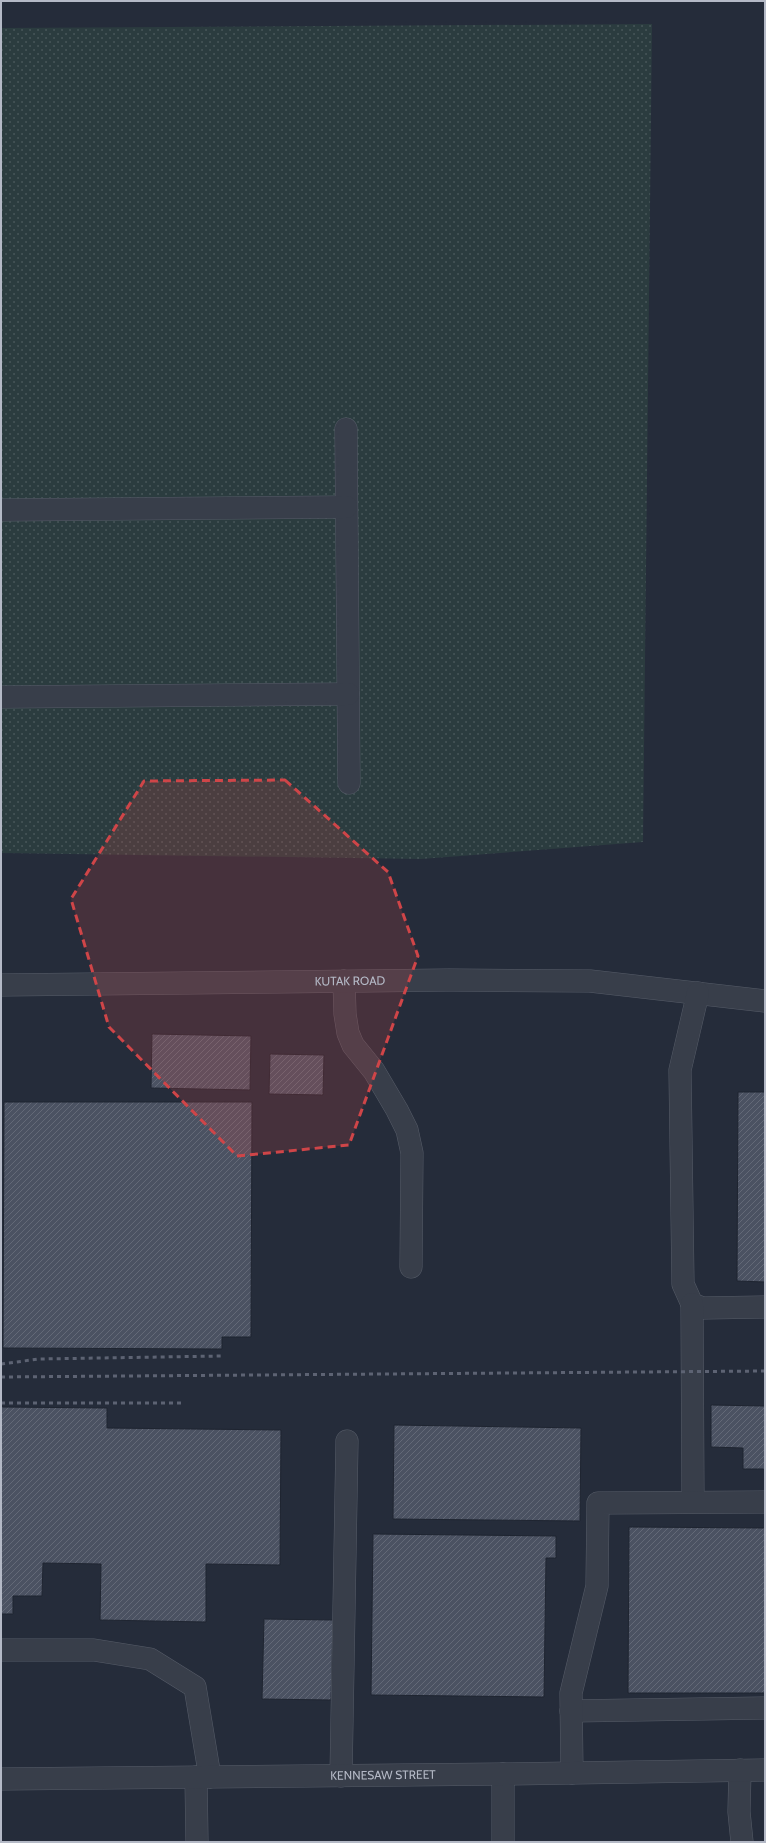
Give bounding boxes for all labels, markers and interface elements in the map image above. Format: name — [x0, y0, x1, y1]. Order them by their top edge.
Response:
street label: KUTAK ROAD — [315, 973, 386, 988]
street label: KENNESAW STREET — [330, 1767, 436, 1783]

